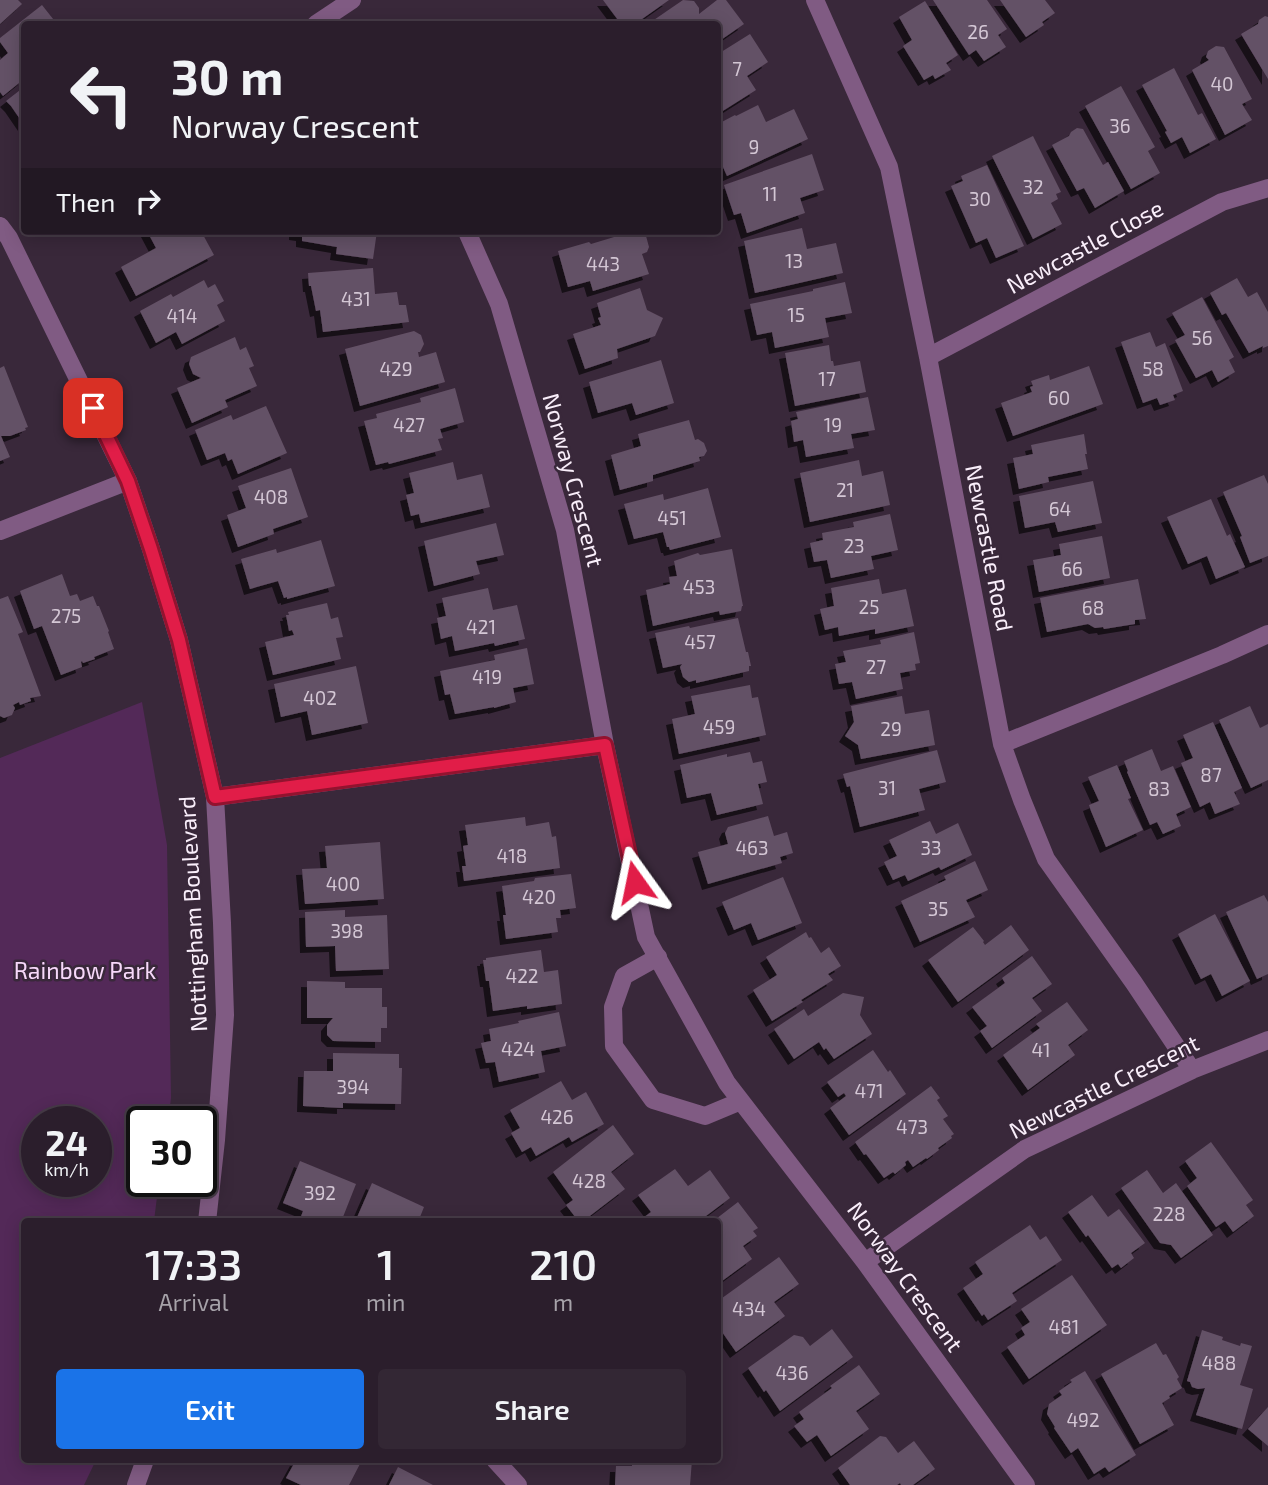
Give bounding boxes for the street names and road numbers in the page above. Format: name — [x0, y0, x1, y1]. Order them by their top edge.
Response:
street label: Newcastle Close — [1002, 193, 1168, 299]
street label: Norway Crescent — [537, 390, 611, 570]
street label: Newcastle Road — [960, 462, 1020, 633]
street label: Nottingham Boulevard — [172, 795, 212, 1033]
street label: Newcastle Crescent — [1004, 1028, 1203, 1144]
street label: Norway Crescent — [842, 1196, 970, 1357]

